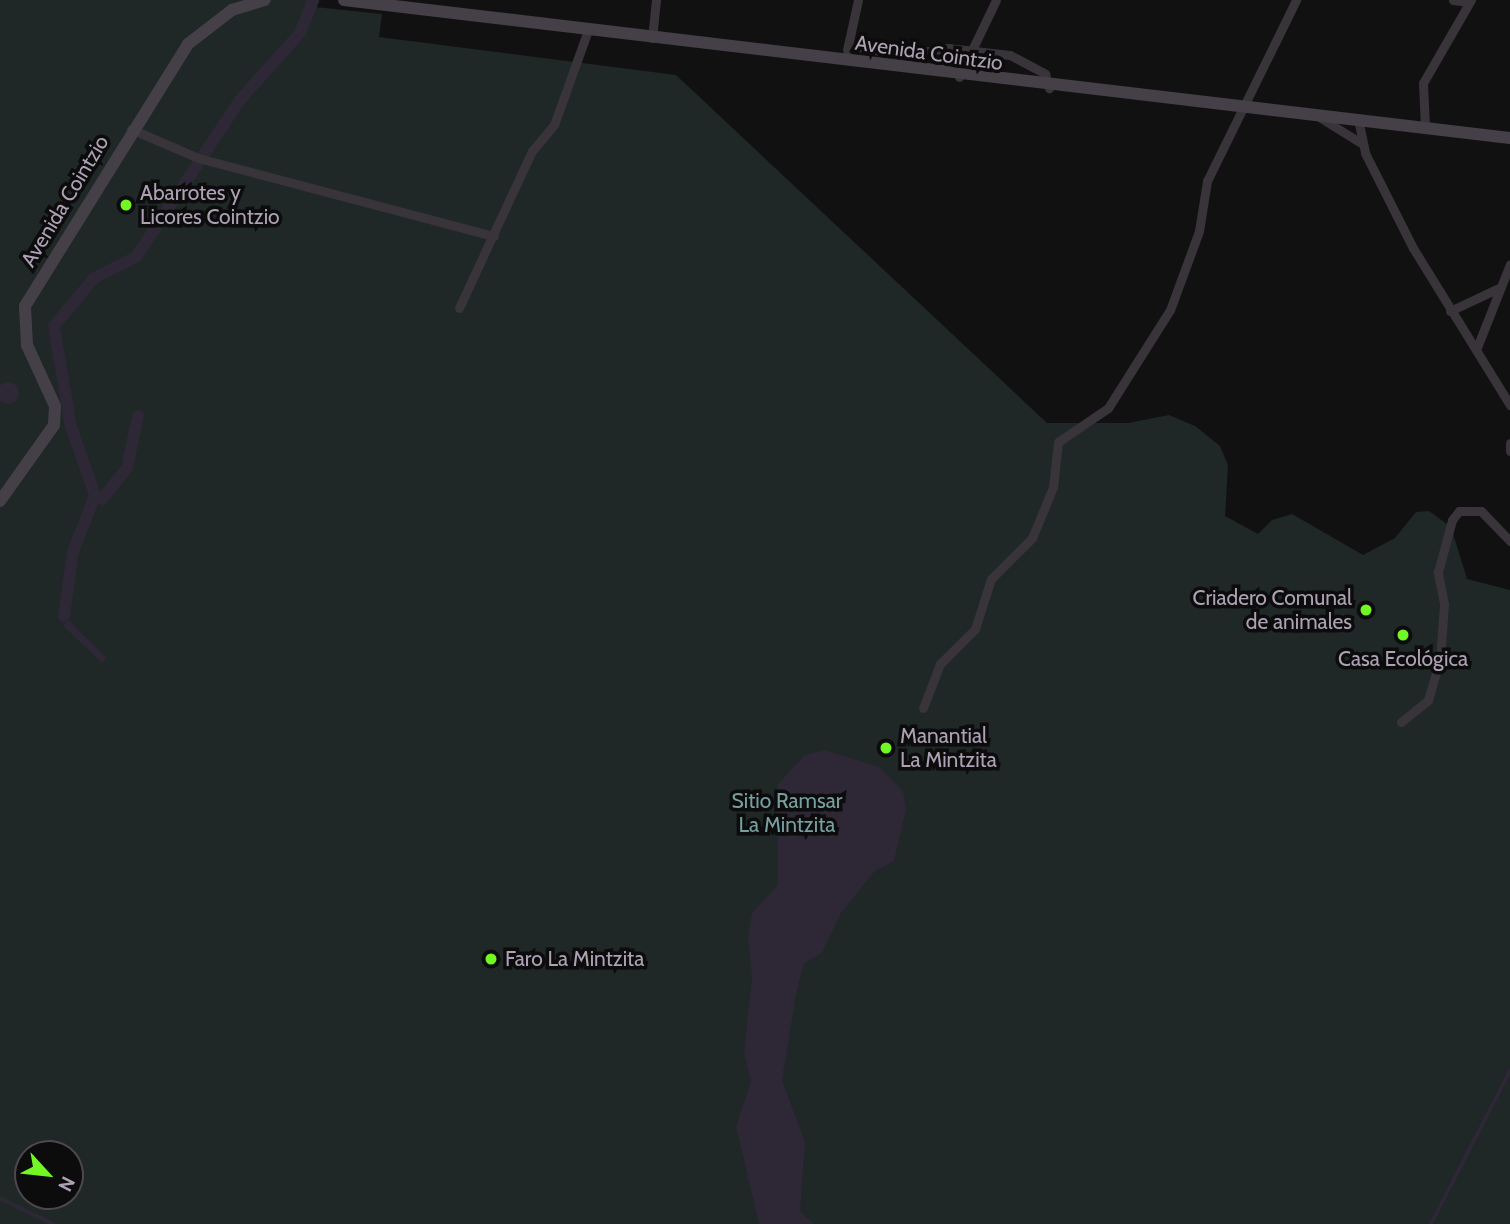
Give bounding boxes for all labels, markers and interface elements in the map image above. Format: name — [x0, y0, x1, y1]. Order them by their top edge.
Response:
street label: Avenida Cointzio — [854, 30, 1004, 76]
street label: Avenida Cointzio — [16, 131, 114, 271]
place label: Abarrotes y Licores Cointzio — [140, 180, 280, 230]
marker: Abarrotes y Licores Cointzio — [118, 197, 134, 213]
place label: Criadero Comunal de animales — [1193, 585, 1352, 635]
marker: Criadero Comunal de animales — [1358, 602, 1374, 618]
marker: Casa Ecológica — [1395, 627, 1411, 643]
place label: Casa Ecológica — [1338, 646, 1468, 672]
place label: Manantial La Mintzita — [900, 723, 997, 773]
marker: Manantial La Mintzita — [878, 740, 894, 756]
park label: Sitio Ramsar La Mintzita — [732, 788, 842, 838]
place label: Faro La Mintzita — [505, 946, 644, 972]
marker: Faro La Mintzita — [483, 951, 499, 967]
north arrow — [14, 1140, 84, 1210]
text: N — [53, 1173, 80, 1195]

